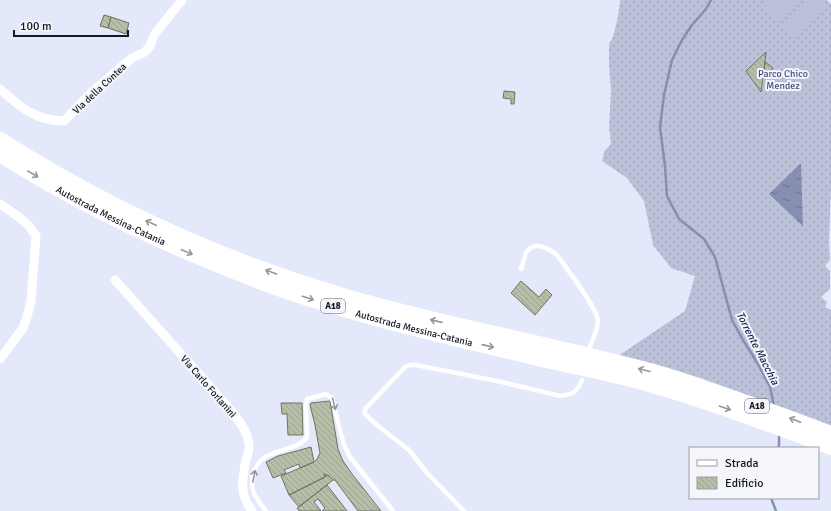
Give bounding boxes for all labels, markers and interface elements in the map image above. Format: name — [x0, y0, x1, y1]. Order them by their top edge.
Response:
scale bar — [14, 12, 128, 38]
text: 100 m — [20, 19, 52, 34]
street label: Via della Contea — [70, 61, 129, 117]
park label: Parco Chico Mendez — [758, 68, 808, 92]
one-way arrow — [27, 171, 39, 179]
street label: Autostrada Messina-Catania — [54, 184, 167, 248]
one-way arrow — [145, 219, 157, 226]
one-way arrow — [180, 249, 192, 256]
one-way arrow — [265, 268, 277, 276]
one-way arrow — [302, 295, 315, 302]
road number: A18 — [321, 299, 345, 313]
street label: Autostrada Messina-Catania — [354, 308, 474, 349]
water label: Torrente Macchia — [733, 309, 782, 387]
one-way arrow — [430, 316, 443, 324]
one-way arrow — [481, 342, 494, 350]
street label: Via Carlo Forlanini — [178, 353, 239, 420]
one-way arrow — [638, 365, 651, 373]
one-way arrow — [330, 398, 338, 411]
road number: A18 — [745, 399, 769, 413]
one-way arrow — [719, 405, 731, 413]
one-way arrow — [789, 416, 801, 424]
legend — [689, 447, 819, 499]
text: Strada — [725, 456, 759, 471]
one-way arrow — [250, 470, 258, 483]
text: Edificio — [725, 476, 763, 491]

